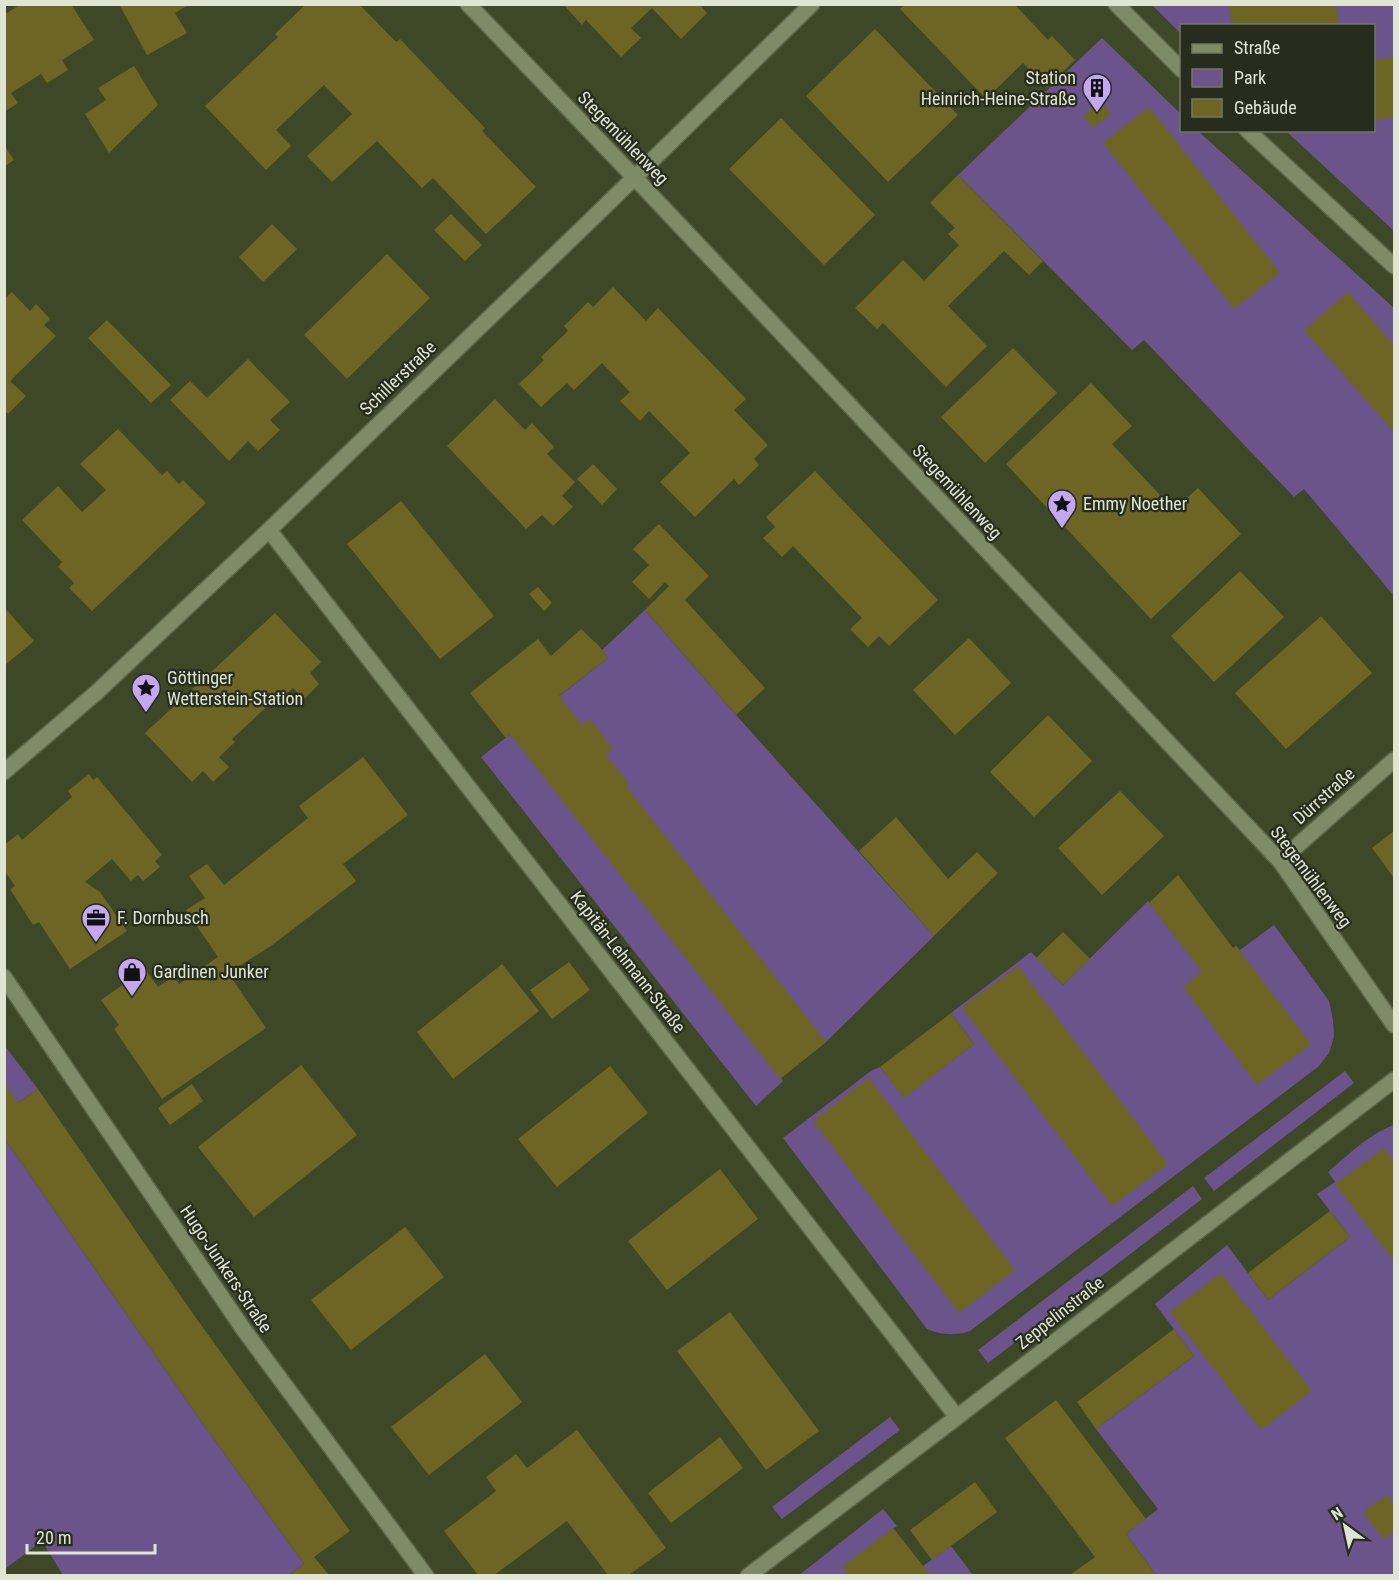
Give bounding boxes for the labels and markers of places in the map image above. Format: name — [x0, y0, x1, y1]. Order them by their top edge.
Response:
place label: Station Heinrich-Heine-Straße — [921, 67, 1076, 109]
building icon: Station Heinrich-Heine-Straße — [1081, 72, 1113, 114]
place icon: Emmy Noether — [1046, 488, 1078, 530]
place label: Emmy Noether — [1083, 493, 1188, 514]
place label: Göttinger Wetterstein-Station — [167, 667, 303, 709]
place icon: Göttinger Wetterstein-Station — [130, 672, 162, 714]
office icon: F. Dornbusch — [80, 902, 112, 944]
place label: F. Dornbusch — [117, 907, 209, 928]
shop icon: Gardinen Junker — [116, 956, 148, 998]
place label: Gardinen Junker — [153, 961, 269, 982]

